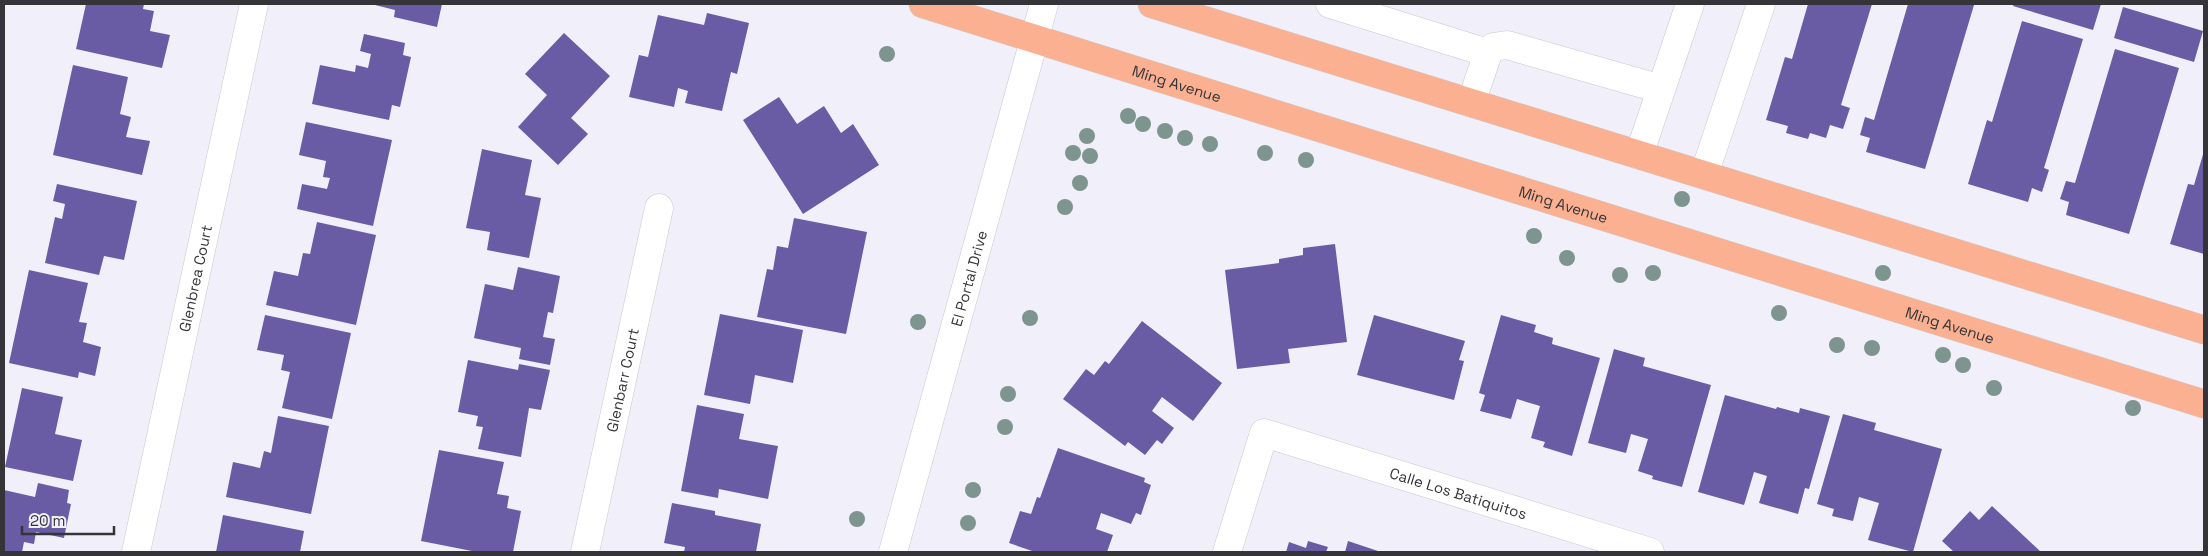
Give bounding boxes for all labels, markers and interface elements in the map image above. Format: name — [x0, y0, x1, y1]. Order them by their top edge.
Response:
street label: Ming Avenue — [1130, 60, 1224, 106]
street label: Ming Avenue — [1517, 181, 1610, 227]
street label: Glenbrea Court — [174, 223, 216, 333]
street label: El Portal Drive — [946, 228, 991, 328]
street label: Ming Avenue — [1903, 302, 1997, 348]
street label: Glenbarr Court — [602, 326, 642, 434]
street label: Calle Los Batiquitos — [1387, 463, 1529, 523]
scale bar — [22, 504, 115, 536]
text: 20 m — [30, 511, 65, 530]

